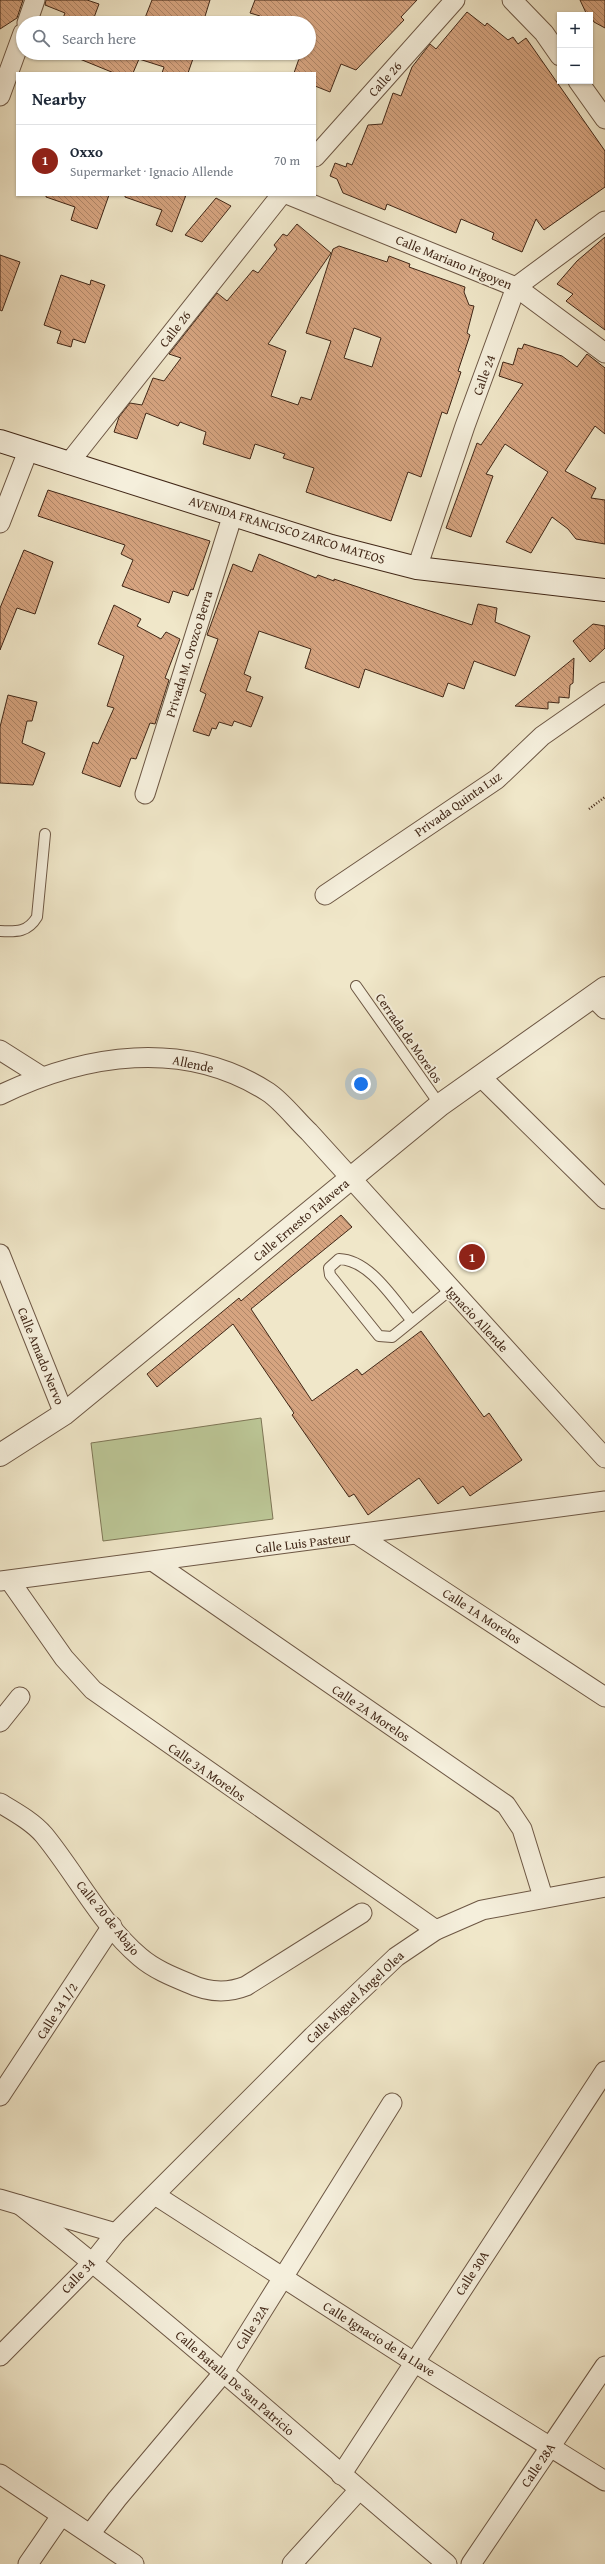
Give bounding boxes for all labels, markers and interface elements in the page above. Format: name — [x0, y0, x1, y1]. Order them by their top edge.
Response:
map controls — [557, 12, 593, 84]
button: + — [557, 12, 593, 48]
search box — [16, 16, 316, 60]
icon: search — [30, 27, 52, 49]
text: Search here — [62, 28, 136, 49]
button: − — [557, 48, 593, 84]
street label: Calle 26 — [364, 57, 406, 101]
text: Nearby — [32, 86, 86, 111]
text: Oxxo — [70, 141, 103, 162]
text: 1 — [42, 151, 48, 170]
text: 70 m — [274, 151, 300, 170]
text: Supermarket · Ignacio Allende — [70, 162, 233, 181]
street label: Calle Mariano Irigoyen — [393, 230, 516, 294]
street label: Calle 26 — [155, 307, 195, 351]
street label: Calle 24 — [468, 352, 500, 398]
street label: AVENIDA FRANCISCO ZARCO MATEOS — [187, 491, 387, 569]
street label: Privada M. Orozco Berra — [161, 587, 218, 720]
street label: Privada Quinta Luz — [410, 767, 506, 841]
street label: Cerrada de Morelos — [371, 989, 447, 1087]
street label: Allende — [171, 1050, 215, 1078]
your location — [351, 1074, 371, 1094]
street label: Calle Ernesto Talavera — [249, 1174, 354, 1266]
pin: 1 — [459, 1242, 485, 1272]
street label: Ignacio Allende — [441, 1282, 513, 1356]
street label: Calle Amado Nervo — [13, 1305, 69, 1408]
street label: Calle Luis Pasteur — [254, 1528, 352, 1558]
street label: Calle 1A Morelos — [439, 1583, 525, 1649]
street label: Calle 2A Morelos — [328, 1680, 414, 1746]
street label: Calle 3A Morelos — [164, 1738, 250, 1806]
street label: Calle 20 de Abajo — [72, 1876, 144, 1960]
street label: Calle Miguel Ángel Olea — [302, 1946, 409, 2048]
street label: Calle 34 1/2 — [32, 1979, 82, 2043]
street label: Calle 30A — [450, 2247, 494, 2299]
street label: Calle 34 — [57, 2254, 99, 2298]
street label: Calle Ignacio de la Llave — [319, 2297, 439, 2381]
street label: Calle 32A — [231, 2301, 273, 2353]
street label: Calle Batalla De San Patricio — [171, 2326, 299, 2440]
street label: Calle 28A — [516, 2439, 560, 2491]

